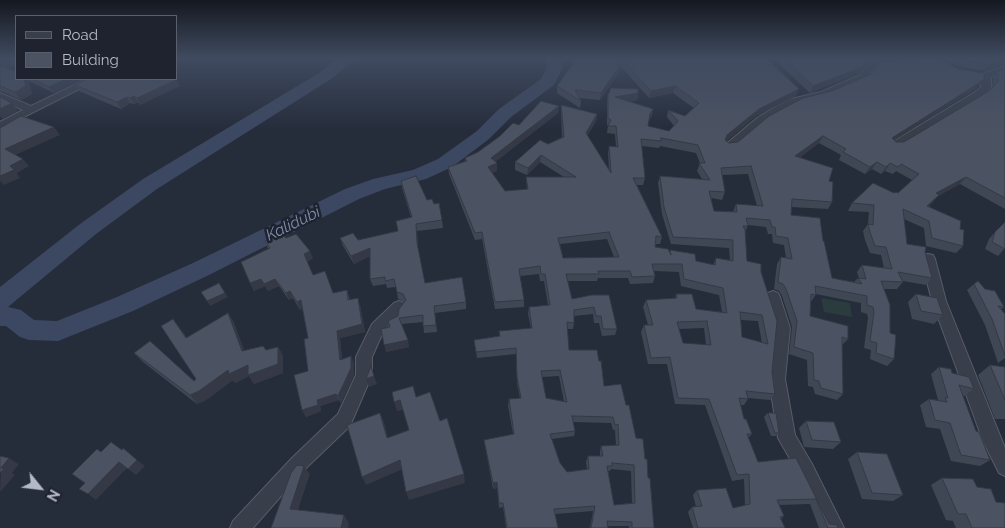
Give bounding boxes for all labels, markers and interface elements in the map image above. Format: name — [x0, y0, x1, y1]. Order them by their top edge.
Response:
legend — [15, 15, 178, 80]
text: Road — [62, 26, 98, 44]
text: Building — [62, 51, 119, 69]
water label: Kalidubi — [263, 203, 323, 245]
north arrow — [15, 463, 65, 513]
text: N — [44, 487, 63, 504]

